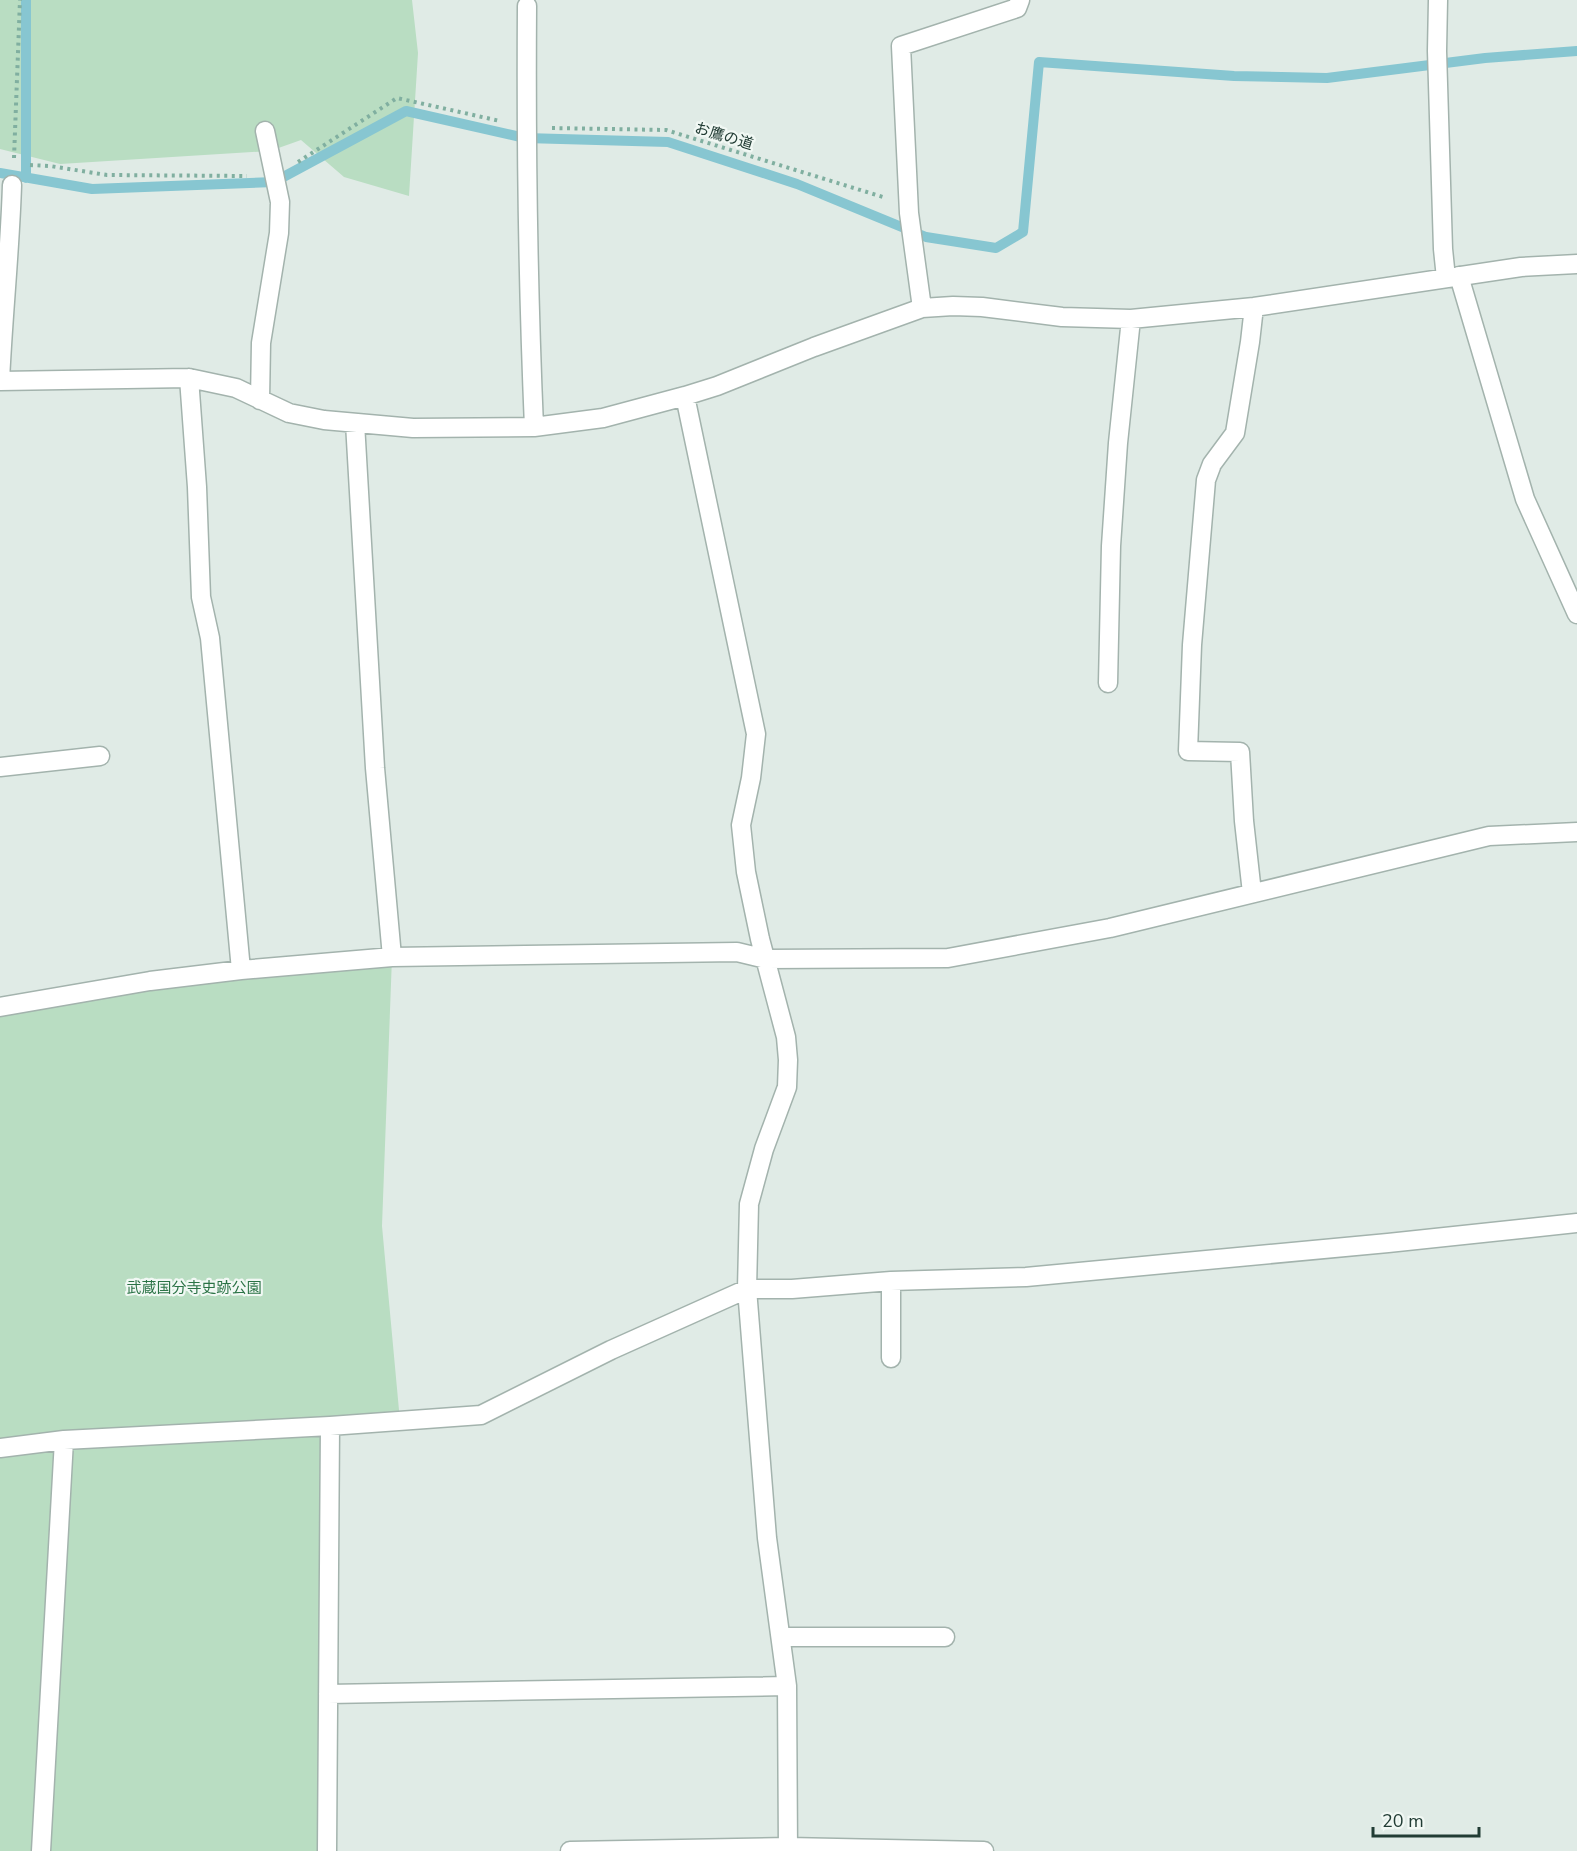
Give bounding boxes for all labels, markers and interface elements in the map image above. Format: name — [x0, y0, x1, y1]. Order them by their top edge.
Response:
street label: お鷹の道 — [692, 118, 756, 154]
park label: 武蔵国分寺史跡公園 — [126, 1278, 262, 1298]
scale bar — [1373, 1800, 1480, 1838]
text: 20 m — [1382, 1809, 1424, 1833]

